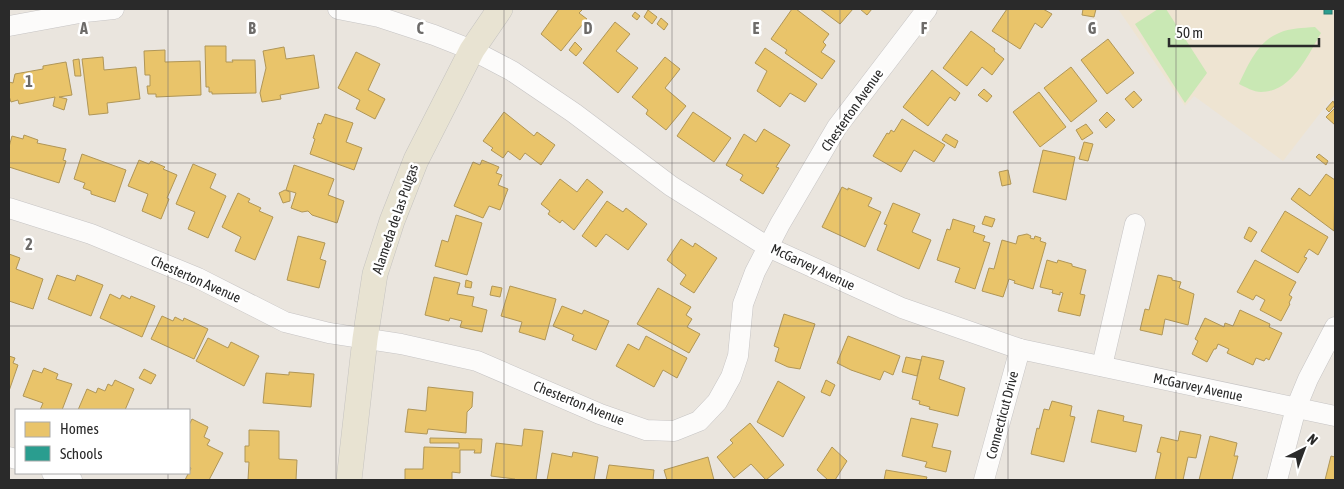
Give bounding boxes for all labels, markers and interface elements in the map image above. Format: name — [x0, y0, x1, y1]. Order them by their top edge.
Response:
scale bar — [1169, 15, 1319, 47]
text: A — [79, 19, 88, 37]
text: B — [248, 19, 256, 37]
text: C — [416, 19, 424, 37]
text: D — [584, 19, 593, 37]
text: E — [753, 19, 760, 37]
text: F — [921, 19, 928, 37]
text: G — [1088, 19, 1097, 37]
text: 50 m — [1176, 24, 1203, 41]
street label: Chesterton Avenue — [818, 66, 886, 154]
text: 1 — [25, 72, 33, 90]
street label: Alameda de las Pulgas — [369, 162, 421, 276]
text: 2 — [25, 235, 33, 253]
street label: McGarvey Avenue — [768, 241, 858, 293]
street label: Chesterton Avenue — [149, 252, 243, 306]
street label: Connecticut Drive — [983, 369, 1021, 461]
street label: McGarvey Avenue — [1152, 370, 1244, 404]
street label: Chesterton Avenue — [531, 377, 627, 429]
legend — [15, 409, 190, 474]
text: Homes — [60, 420, 99, 437]
north arrow — [1279, 424, 1329, 474]
text: N — [1304, 431, 1321, 448]
text: Schools — [60, 445, 103, 462]

